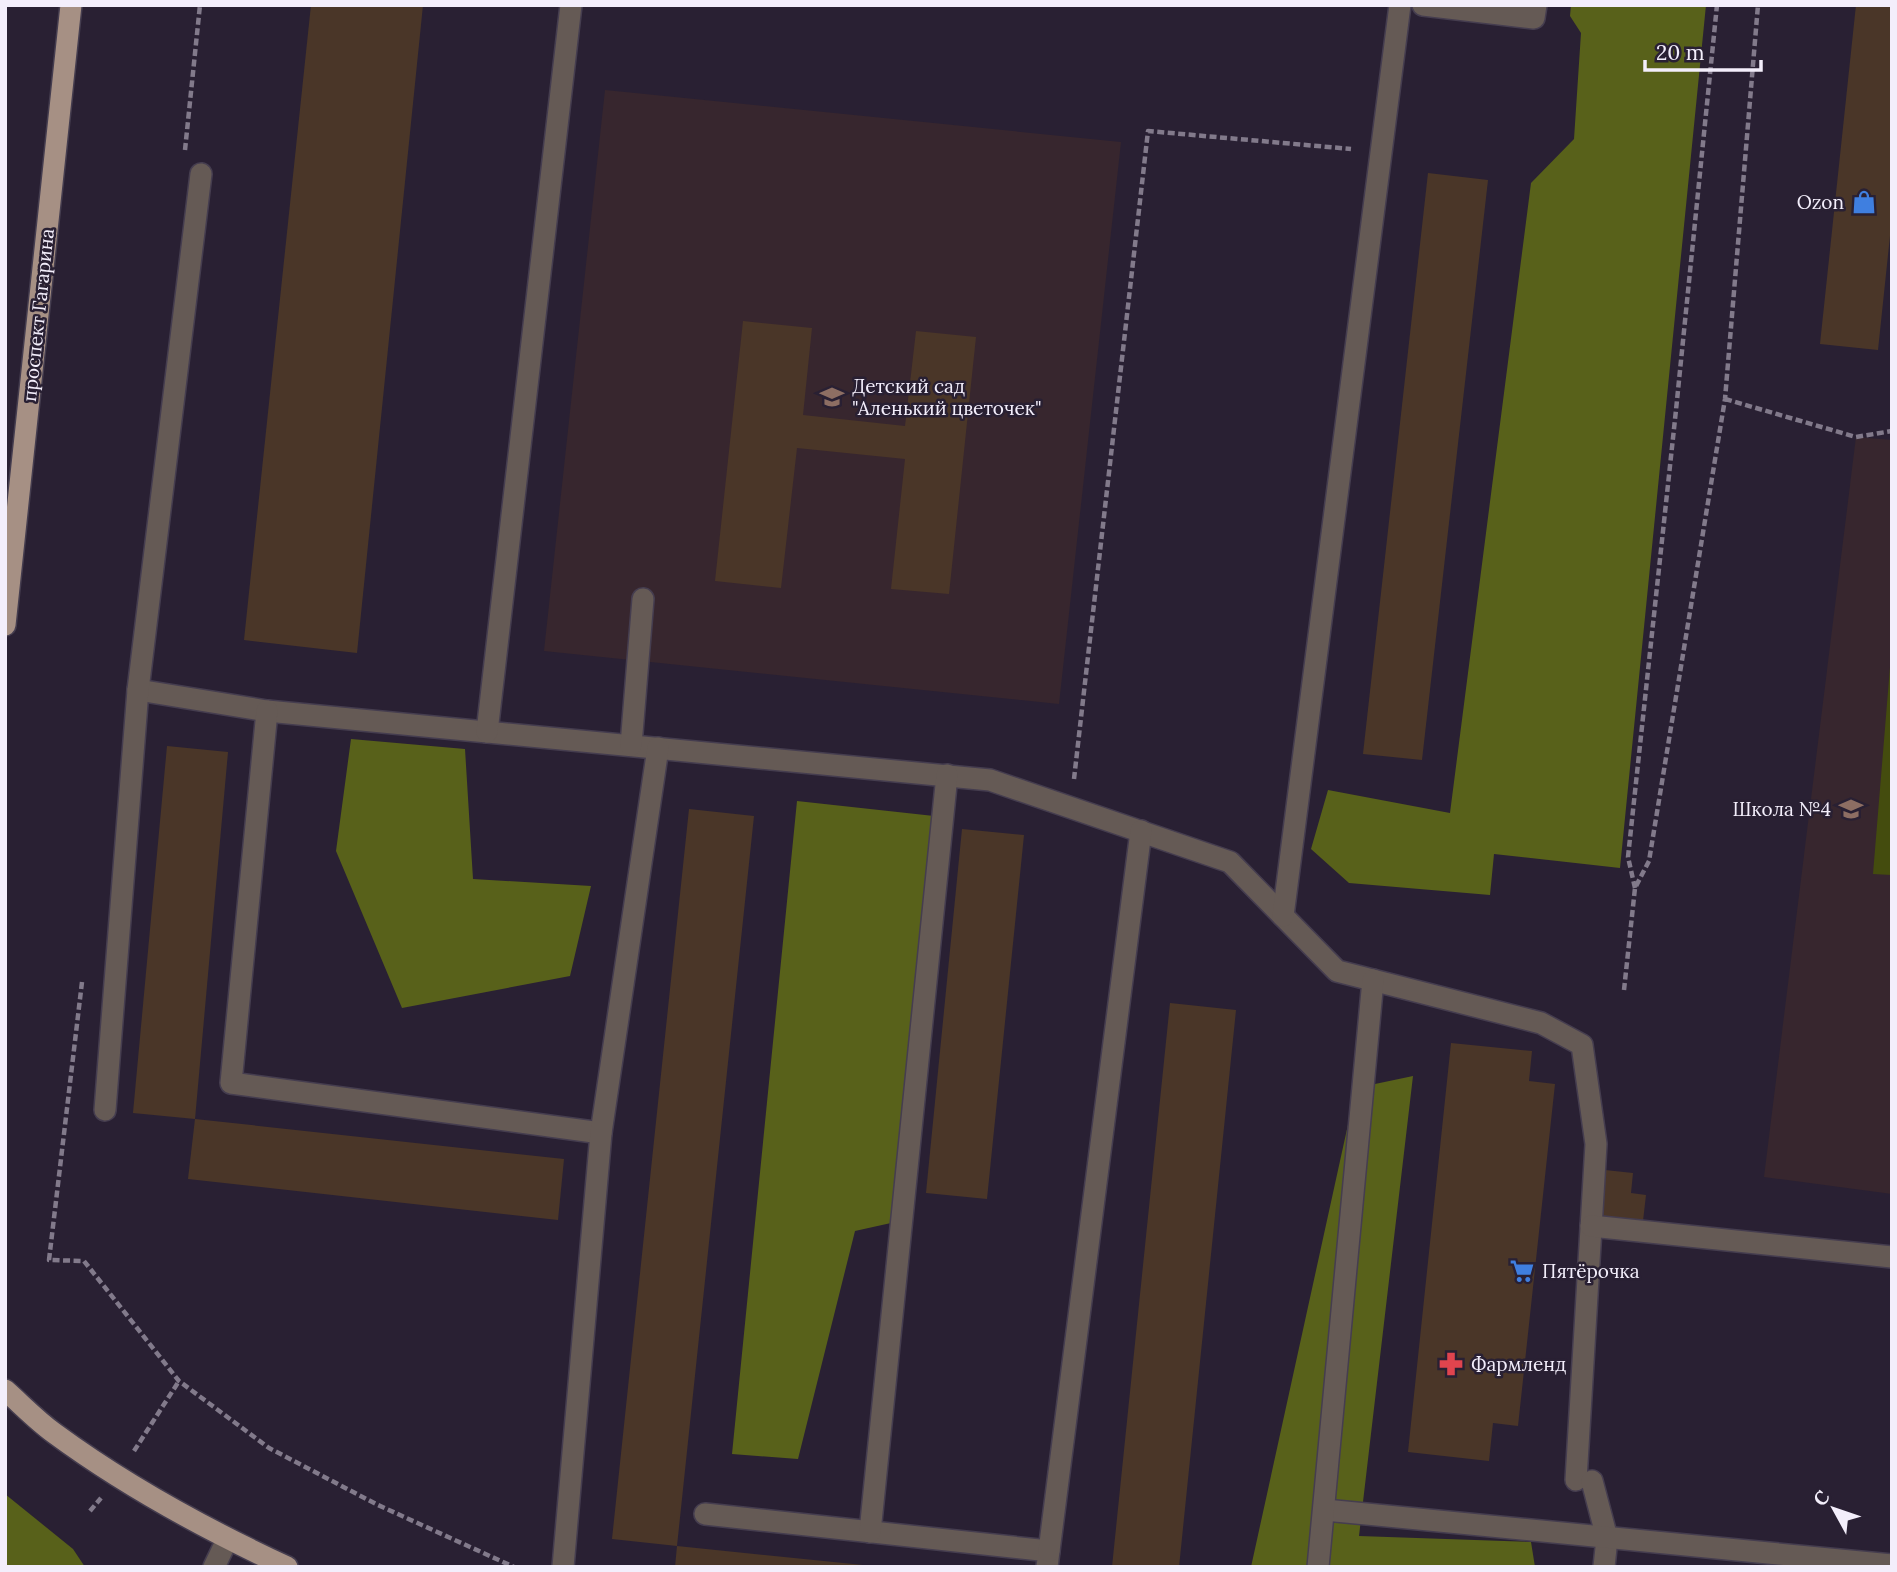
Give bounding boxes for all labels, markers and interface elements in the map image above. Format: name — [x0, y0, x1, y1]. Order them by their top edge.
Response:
scale bar — [1645, 28, 1760, 72]
text: 20 m — [1656, 39, 1705, 66]
shop icon: Ozon — [1850, 188, 1878, 216]
place label: Ozon — [1797, 190, 1844, 214]
street label: проспект Гагарина — [17, 227, 59, 403]
place label: Детский сад "Аленький цветочек" — [852, 374, 1042, 420]
school or university icon: Детский сад "Аленький цветочек" — [818, 383, 846, 411]
school or university icon: Школа №4 — [1837, 795, 1865, 823]
place label: Школа №4 — [1733, 797, 1831, 821]
supermarket icon: Пятёрочка — [1508, 1257, 1536, 1285]
place label: Пятёрочка — [1542, 1259, 1640, 1283]
pharmacy icon: Фармленд — [1437, 1350, 1465, 1378]
place label: Фармленд — [1471, 1352, 1566, 1376]
north arrow — [1799, 1474, 1869, 1544]
text: С — [1808, 1485, 1834, 1511]

